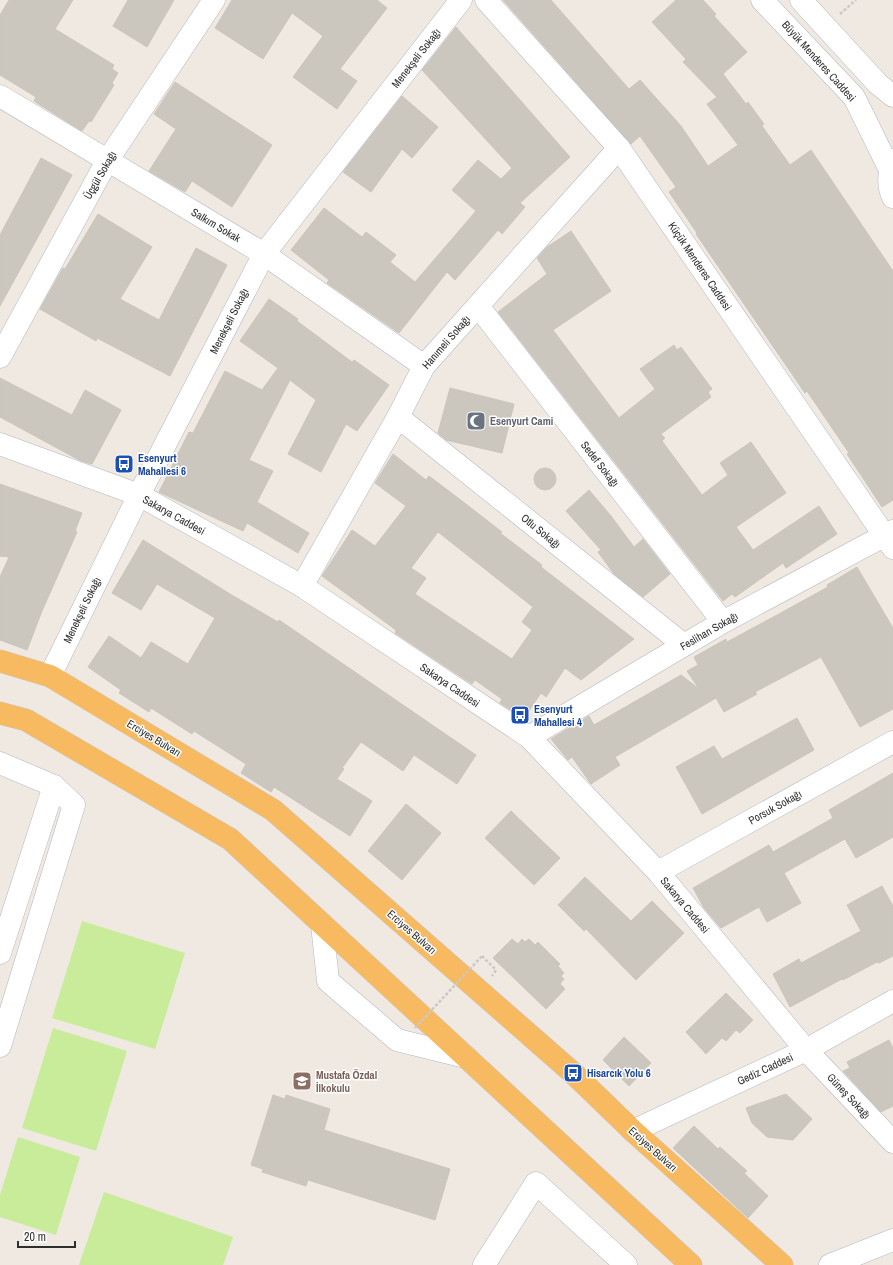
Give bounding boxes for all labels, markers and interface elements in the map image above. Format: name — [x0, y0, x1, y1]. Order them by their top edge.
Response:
street label: Büyük Menderes Caddesi — [779, 18, 859, 104]
street label: Menekşeli Sokağı — [388, 25, 444, 91]
street label: Üçgül Sokağı — [81, 148, 119, 202]
street label: Salkım Sokak — [189, 205, 244, 245]
street label: Küçük Menderes Caddesi — [665, 219, 735, 313]
street label: Menekşeli Sokağı — [206, 286, 252, 356]
street label: Hanımeli Sokağı — [419, 312, 473, 372]
mosque icon: Esenyurt Cami — [465, 410, 487, 432]
place label: Esenyurt Cami — [490, 414, 553, 428]
street label: Sedef Sokağı — [578, 438, 622, 490]
place label: Esenyurt Mahallesi 6 — [138, 451, 186, 478]
bus stop icon: Esenyurt Mahallesi 6 — [113, 453, 135, 475]
street label: Sakarya Caddesi — [140, 492, 208, 538]
street label: Otlu Sokağı — [518, 511, 564, 551]
street label: Menekşeli Sokağı — [60, 575, 104, 645]
street label: Feslihan Sokağı — [677, 609, 741, 653]
street label: Sakarya Caddesi — [417, 660, 483, 710]
place label: Esenyurt Mahallesi 4 — [534, 702, 582, 729]
bus stop icon: Esenyurt Mahallesi 4 — [509, 704, 531, 726]
street label: Erciyes Bulvarı — [124, 716, 184, 760]
street label: Porsuk Sokağı — [746, 787, 804, 827]
street label: Sakarya Caddesi — [657, 874, 713, 936]
street label: Erciyes Bulvarı — [385, 907, 439, 957]
street label: Gediz Caddesi — [735, 1050, 795, 1088]
bus stop icon: Hisarcık Yolu 6 — [562, 1062, 584, 1084]
place label: Hisarcık Yolu 6 — [587, 1066, 651, 1080]
place label: Mustafa Özdal İlkokulu — [316, 1068, 377, 1095]
school or university icon: Mustafa Özdal İlkokulu — [291, 1070, 313, 1092]
street label: Güneş Sokağı — [824, 1070, 874, 1122]
street label: Erciyes Bulvarı — [626, 1124, 680, 1174]
scale bar — [18, 1223, 75, 1249]
text: 20 m — [24, 1229, 46, 1245]

